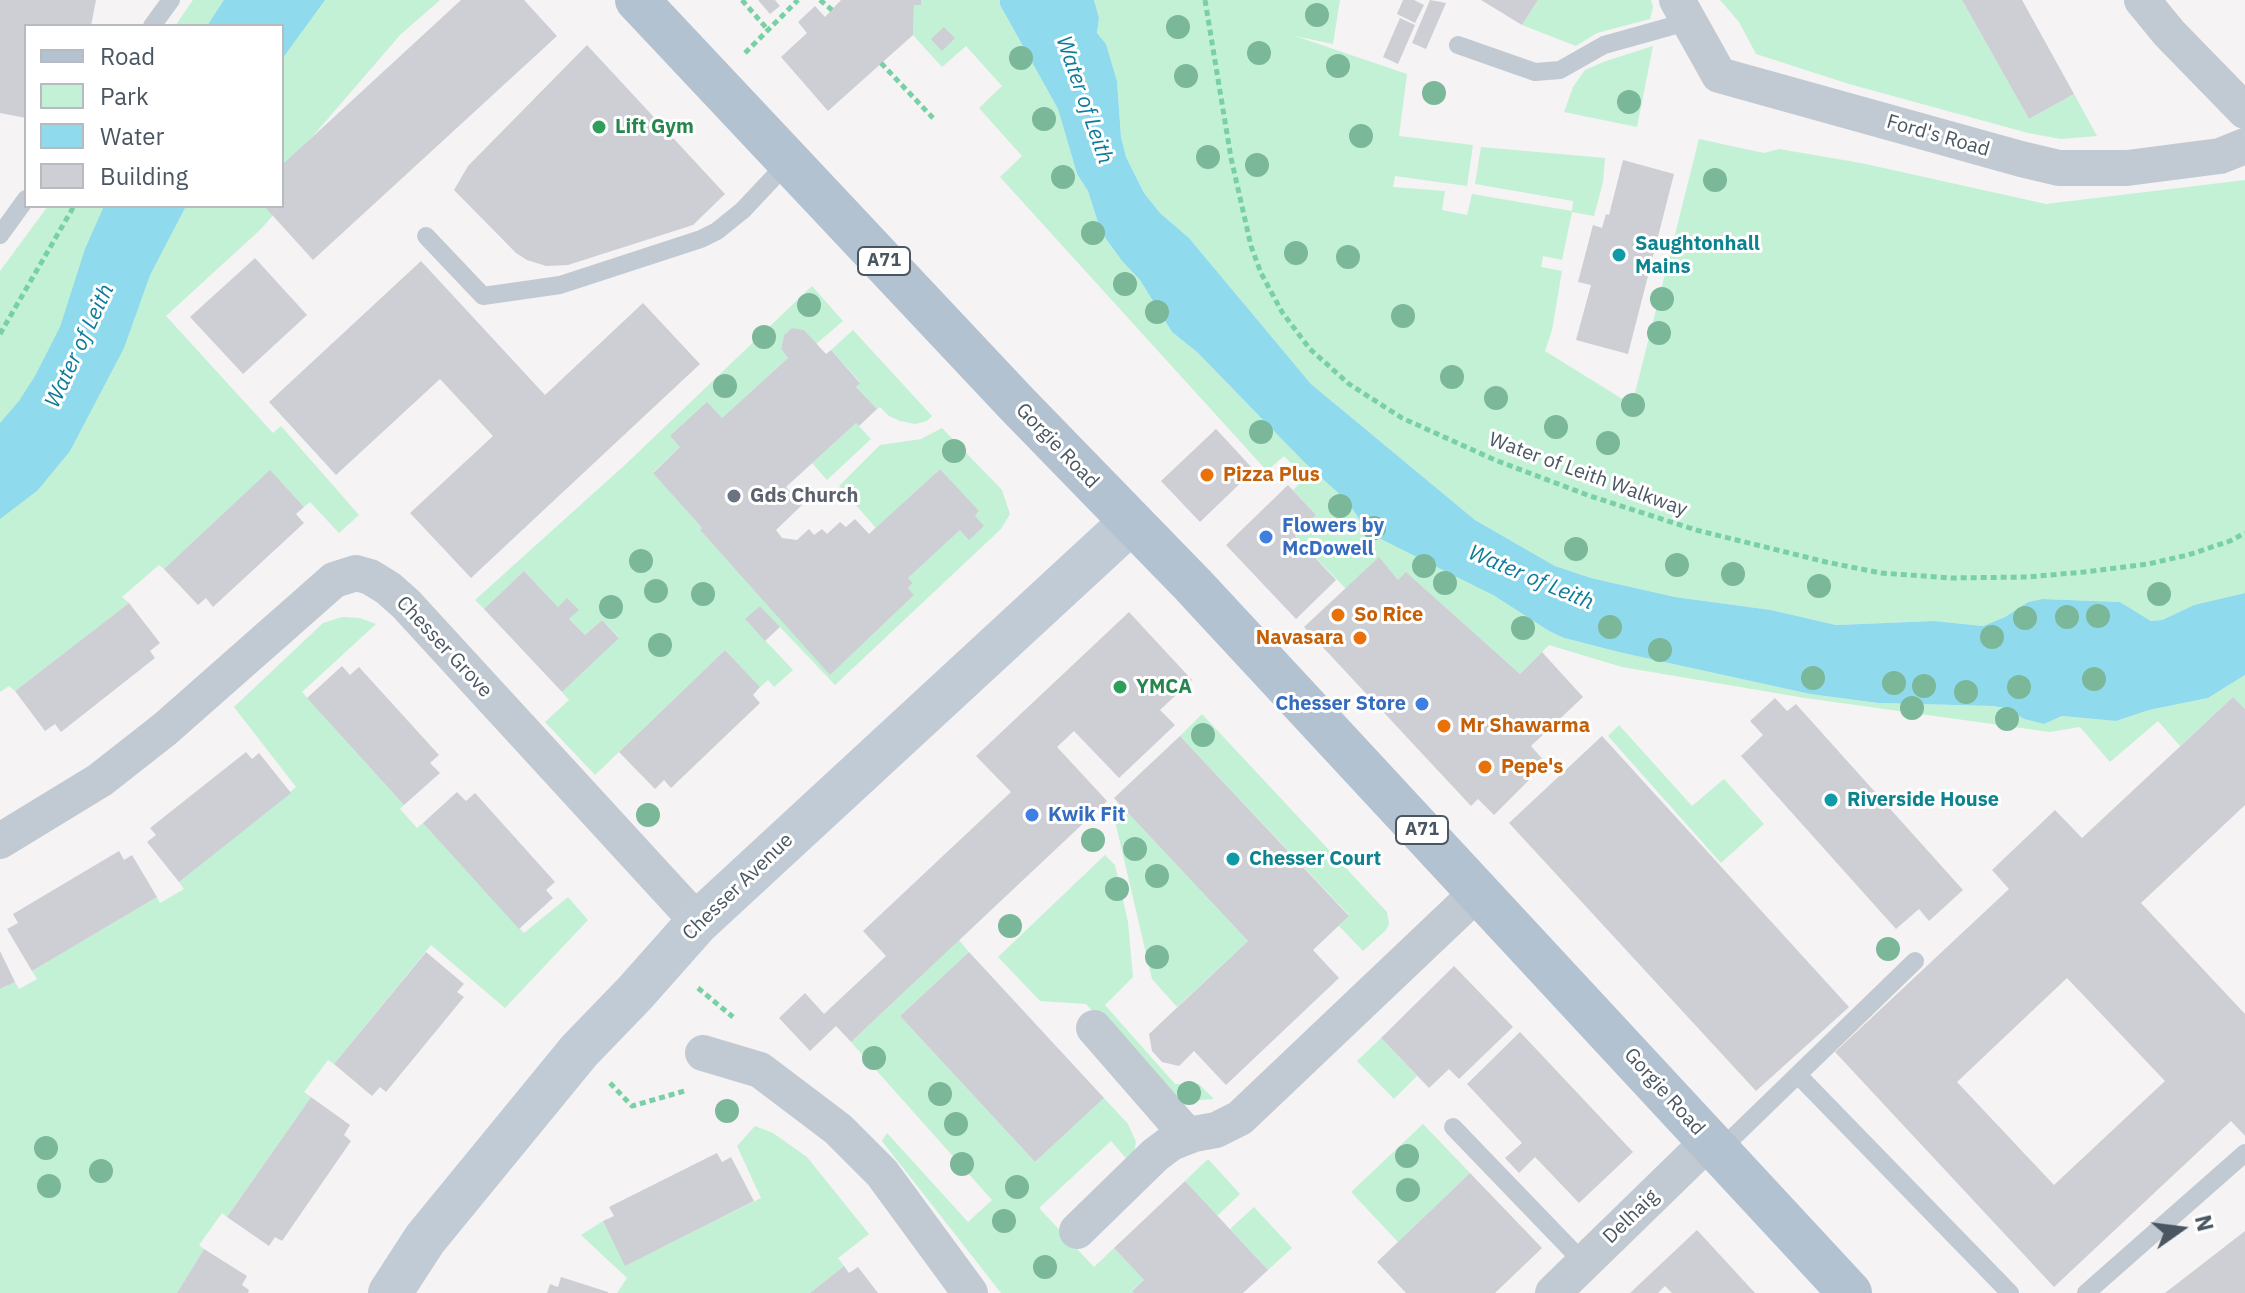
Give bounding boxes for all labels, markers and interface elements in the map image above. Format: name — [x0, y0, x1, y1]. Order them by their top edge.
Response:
legend — [24, 24, 284, 208]
water label: Water of Leith — [1050, 33, 1118, 167]
text: Road — [100, 40, 155, 72]
text: Park — [100, 80, 149, 112]
street label: Ford's Road — [1884, 110, 1992, 162]
place label: Lift Gym — [615, 115, 694, 139]
marker: Lift Gym — [590, 118, 608, 136]
text: Water — [100, 120, 164, 152]
text: Building — [100, 160, 188, 192]
place label: Saughtonhall Mains — [1635, 232, 1760, 279]
marker: Saughtonhall Mains — [1610, 246, 1628, 264]
road number: A71 — [858, 247, 910, 275]
water label: Water of Leith — [40, 280, 120, 412]
street label: Gorgie Road — [1010, 398, 1104, 494]
street label: Water of Leith Walkway — [1485, 428, 1691, 522]
place label: Pizza Plus — [1223, 463, 1320, 487]
marker: Pizza Plus — [1198, 466, 1216, 484]
place label: Gds Church — [750, 484, 858, 508]
marker: Gds Church — [725, 487, 743, 505]
place label: Flowers by McDowell — [1282, 514, 1384, 561]
marker: Flowers by McDowell — [1257, 528, 1275, 546]
water label: Water of Leith — [1464, 540, 1598, 616]
street label: Chesser Grove — [391, 591, 497, 703]
place label: So Rice — [1354, 603, 1423, 627]
marker: So Rice — [1329, 606, 1347, 624]
place label: Navasara — [1256, 626, 1344, 650]
marker: Navasara — [1351, 629, 1369, 647]
place label: YMCA — [1136, 675, 1192, 699]
marker: YMCA — [1111, 678, 1129, 696]
place label: Chesser Store — [1275, 692, 1406, 716]
marker: Chesser Store — [1413, 695, 1431, 713]
place label: Mr Shawarma — [1460, 714, 1590, 738]
marker: Mr Shawarma — [1435, 717, 1453, 735]
place label: Pepe's — [1501, 755, 1563, 779]
marker: Pepe's — [1476, 758, 1494, 776]
place label: Riverside House — [1847, 788, 1999, 812]
marker: Riverside House — [1822, 791, 1840, 809]
place label: Kwik Fit — [1048, 803, 1125, 827]
marker: Kwik Fit — [1023, 806, 1041, 824]
road number: A71 — [1396, 816, 1448, 844]
street label: Chesser Avenue — [678, 828, 798, 946]
place label: Chesser Court — [1249, 847, 1381, 871]
marker: Chesser Court — [1224, 850, 1242, 868]
street label: Gorgie Road — [1619, 1043, 1709, 1141]
street label: Delhaig — [1598, 1185, 1664, 1249]
north arrow — [2141, 1189, 2221, 1269]
text: N — [2189, 1212, 2221, 1234]

